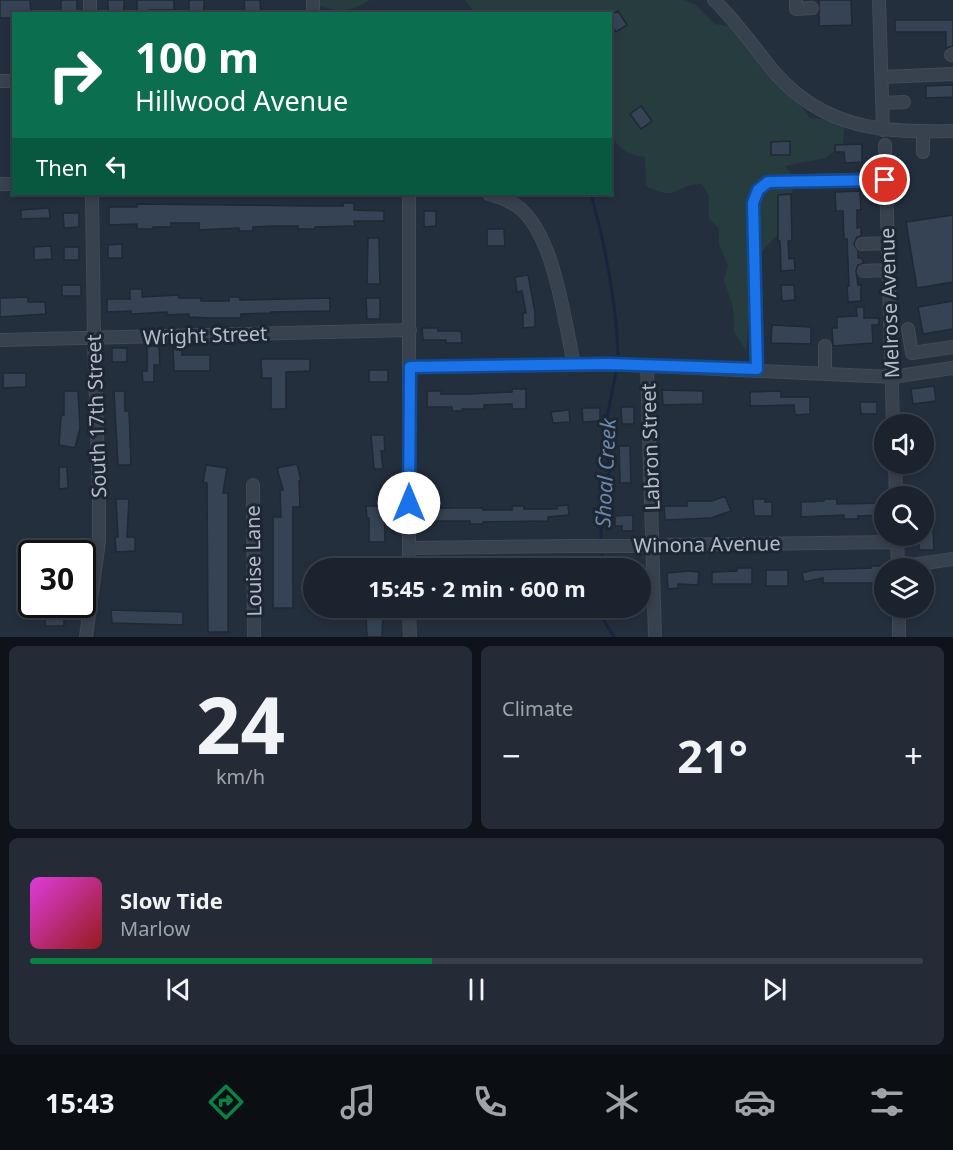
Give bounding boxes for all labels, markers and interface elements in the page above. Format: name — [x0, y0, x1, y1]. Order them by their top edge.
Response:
text: 100 m — [135, 28, 259, 85]
icon: right — [36, 36, 114, 114]
text: Hillwood Avenue — [135, 82, 348, 119]
icon: left — [100, 150, 133, 183]
text: Then — [36, 152, 88, 182]
pin — [859, 154, 910, 205]
icon: arrive — [868, 163, 901, 196]
street label: Melrose Avenue — [873, 227, 905, 379]
street label: Wright Street — [142, 319, 268, 351]
street label: South 17th Street — [80, 334, 112, 498]
street label: Labron Street — [634, 383, 666, 511]
map controls — [874, 414, 934, 618]
button: sound — [874, 414, 934, 474]
water label: Shoal Creek — [588, 416, 622, 528]
position arrow — [377, 471, 441, 535]
button: search — [874, 486, 934, 546]
street label: Louise Lane — [239, 505, 267, 617]
street label: Winona Avenue — [633, 529, 781, 559]
speed limit sign: 30 — [18, 540, 96, 618]
button: layers — [874, 558, 934, 618]
text: 15:45 · 2 min · 600 m — [368, 573, 586, 603]
text: 24 — [196, 671, 285, 777]
text: Climate — [502, 695, 573, 722]
text: 21° — [677, 725, 748, 786]
text: − — [502, 733, 521, 778]
text: + — [904, 733, 923, 778]
text: km/h — [216, 763, 265, 790]
text: Slow Tide — [120, 885, 223, 915]
text: Marlow — [120, 915, 190, 942]
icon: previous — [162, 973, 195, 1006]
icon: pause — [460, 973, 493, 1006]
icon: next — [758, 973, 791, 1006]
icon: directions — [205, 1081, 247, 1123]
icon: music — [337, 1081, 379, 1123]
icon: phone — [469, 1081, 511, 1123]
icon: climate — [601, 1081, 643, 1123]
icon: car — [734, 1081, 776, 1123]
icon: filters — [866, 1081, 908, 1123]
text: 15:43 — [45, 1084, 114, 1121]

